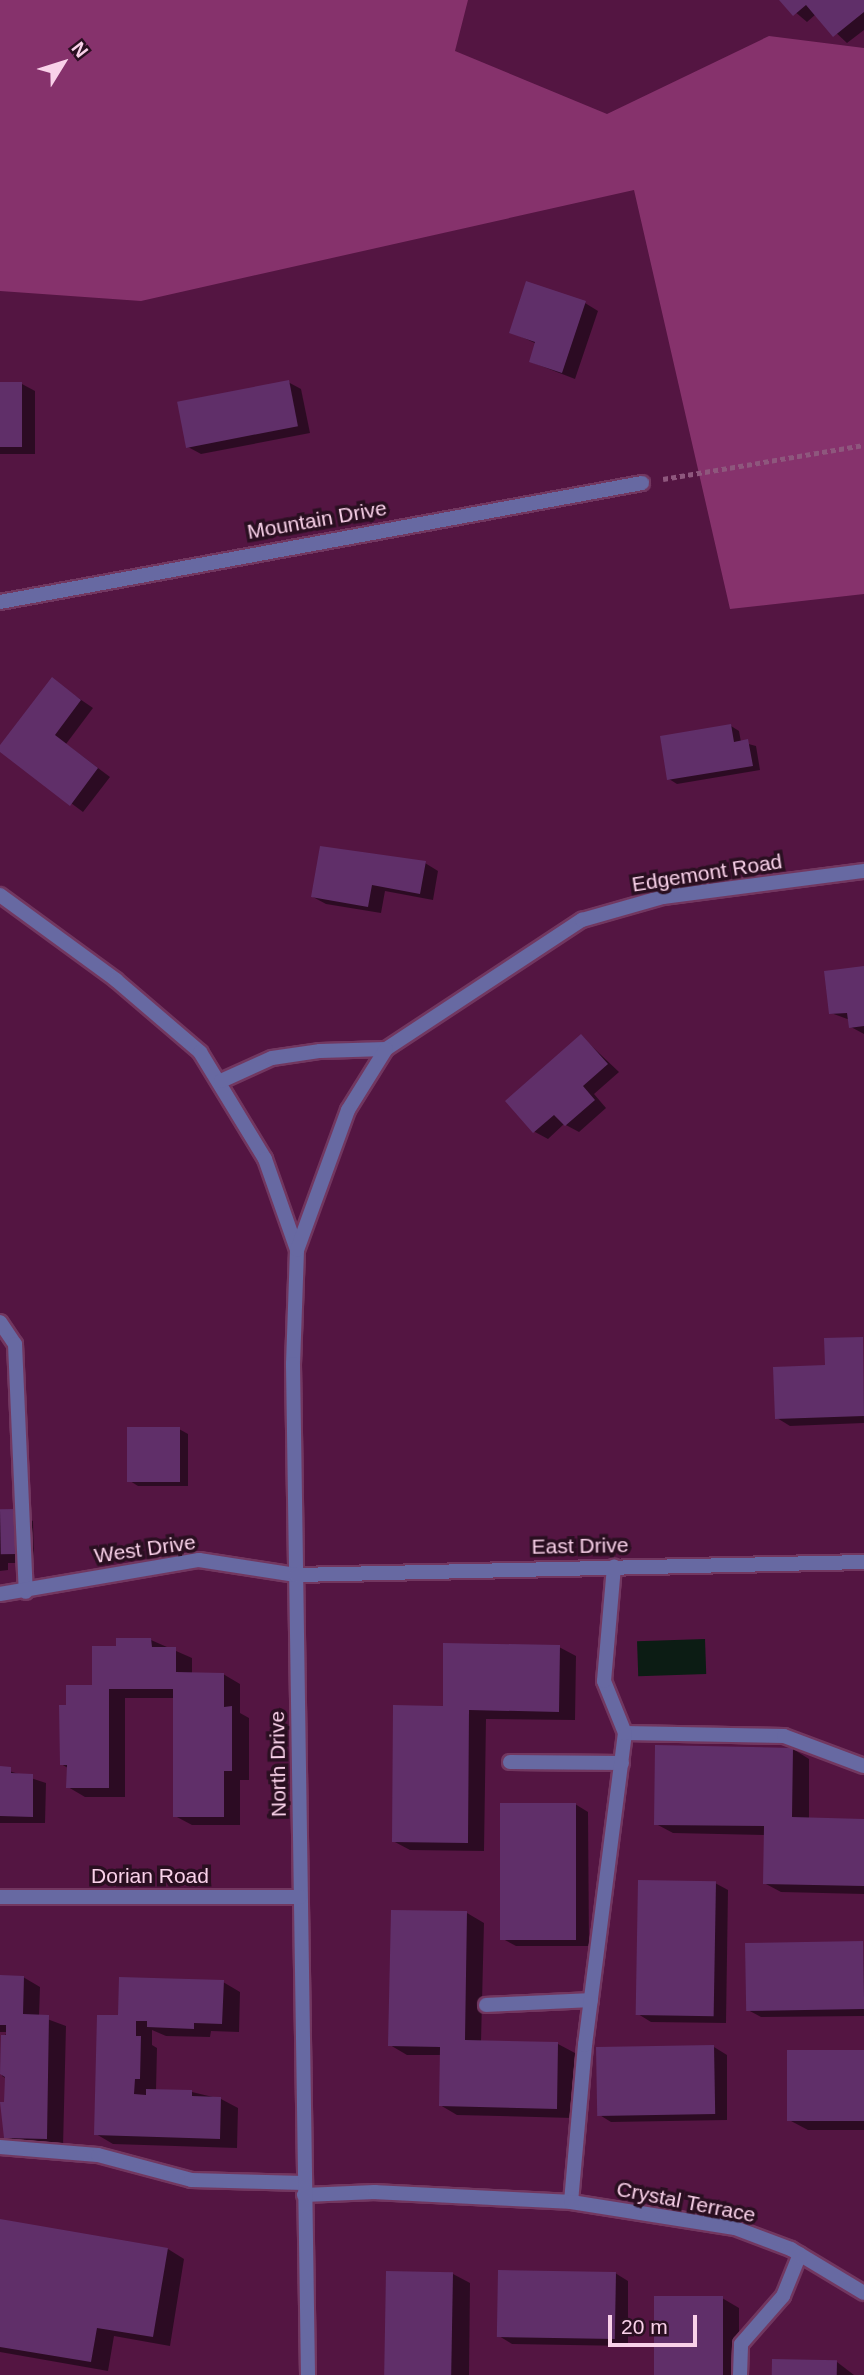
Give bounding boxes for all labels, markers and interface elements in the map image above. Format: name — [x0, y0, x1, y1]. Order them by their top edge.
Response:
north arrow — [28, 28, 98, 98]
text: N — [67, 38, 92, 62]
street label: Mountain Drive — [245, 495, 389, 545]
street label: Edgemont Road — [630, 849, 784, 897]
street label: West Drive — [93, 1529, 197, 1569]
street label: East Drive — [531, 1533, 629, 1559]
street label: North Drive — [264, 1711, 292, 1817]
street label: Dorian Road — [91, 1863, 209, 1889]
street label: Crystal Terrace — [614, 2176, 758, 2228]
scale bar — [612, 2302, 701, 2346]
text: 20 m — [621, 2315, 668, 2338]

